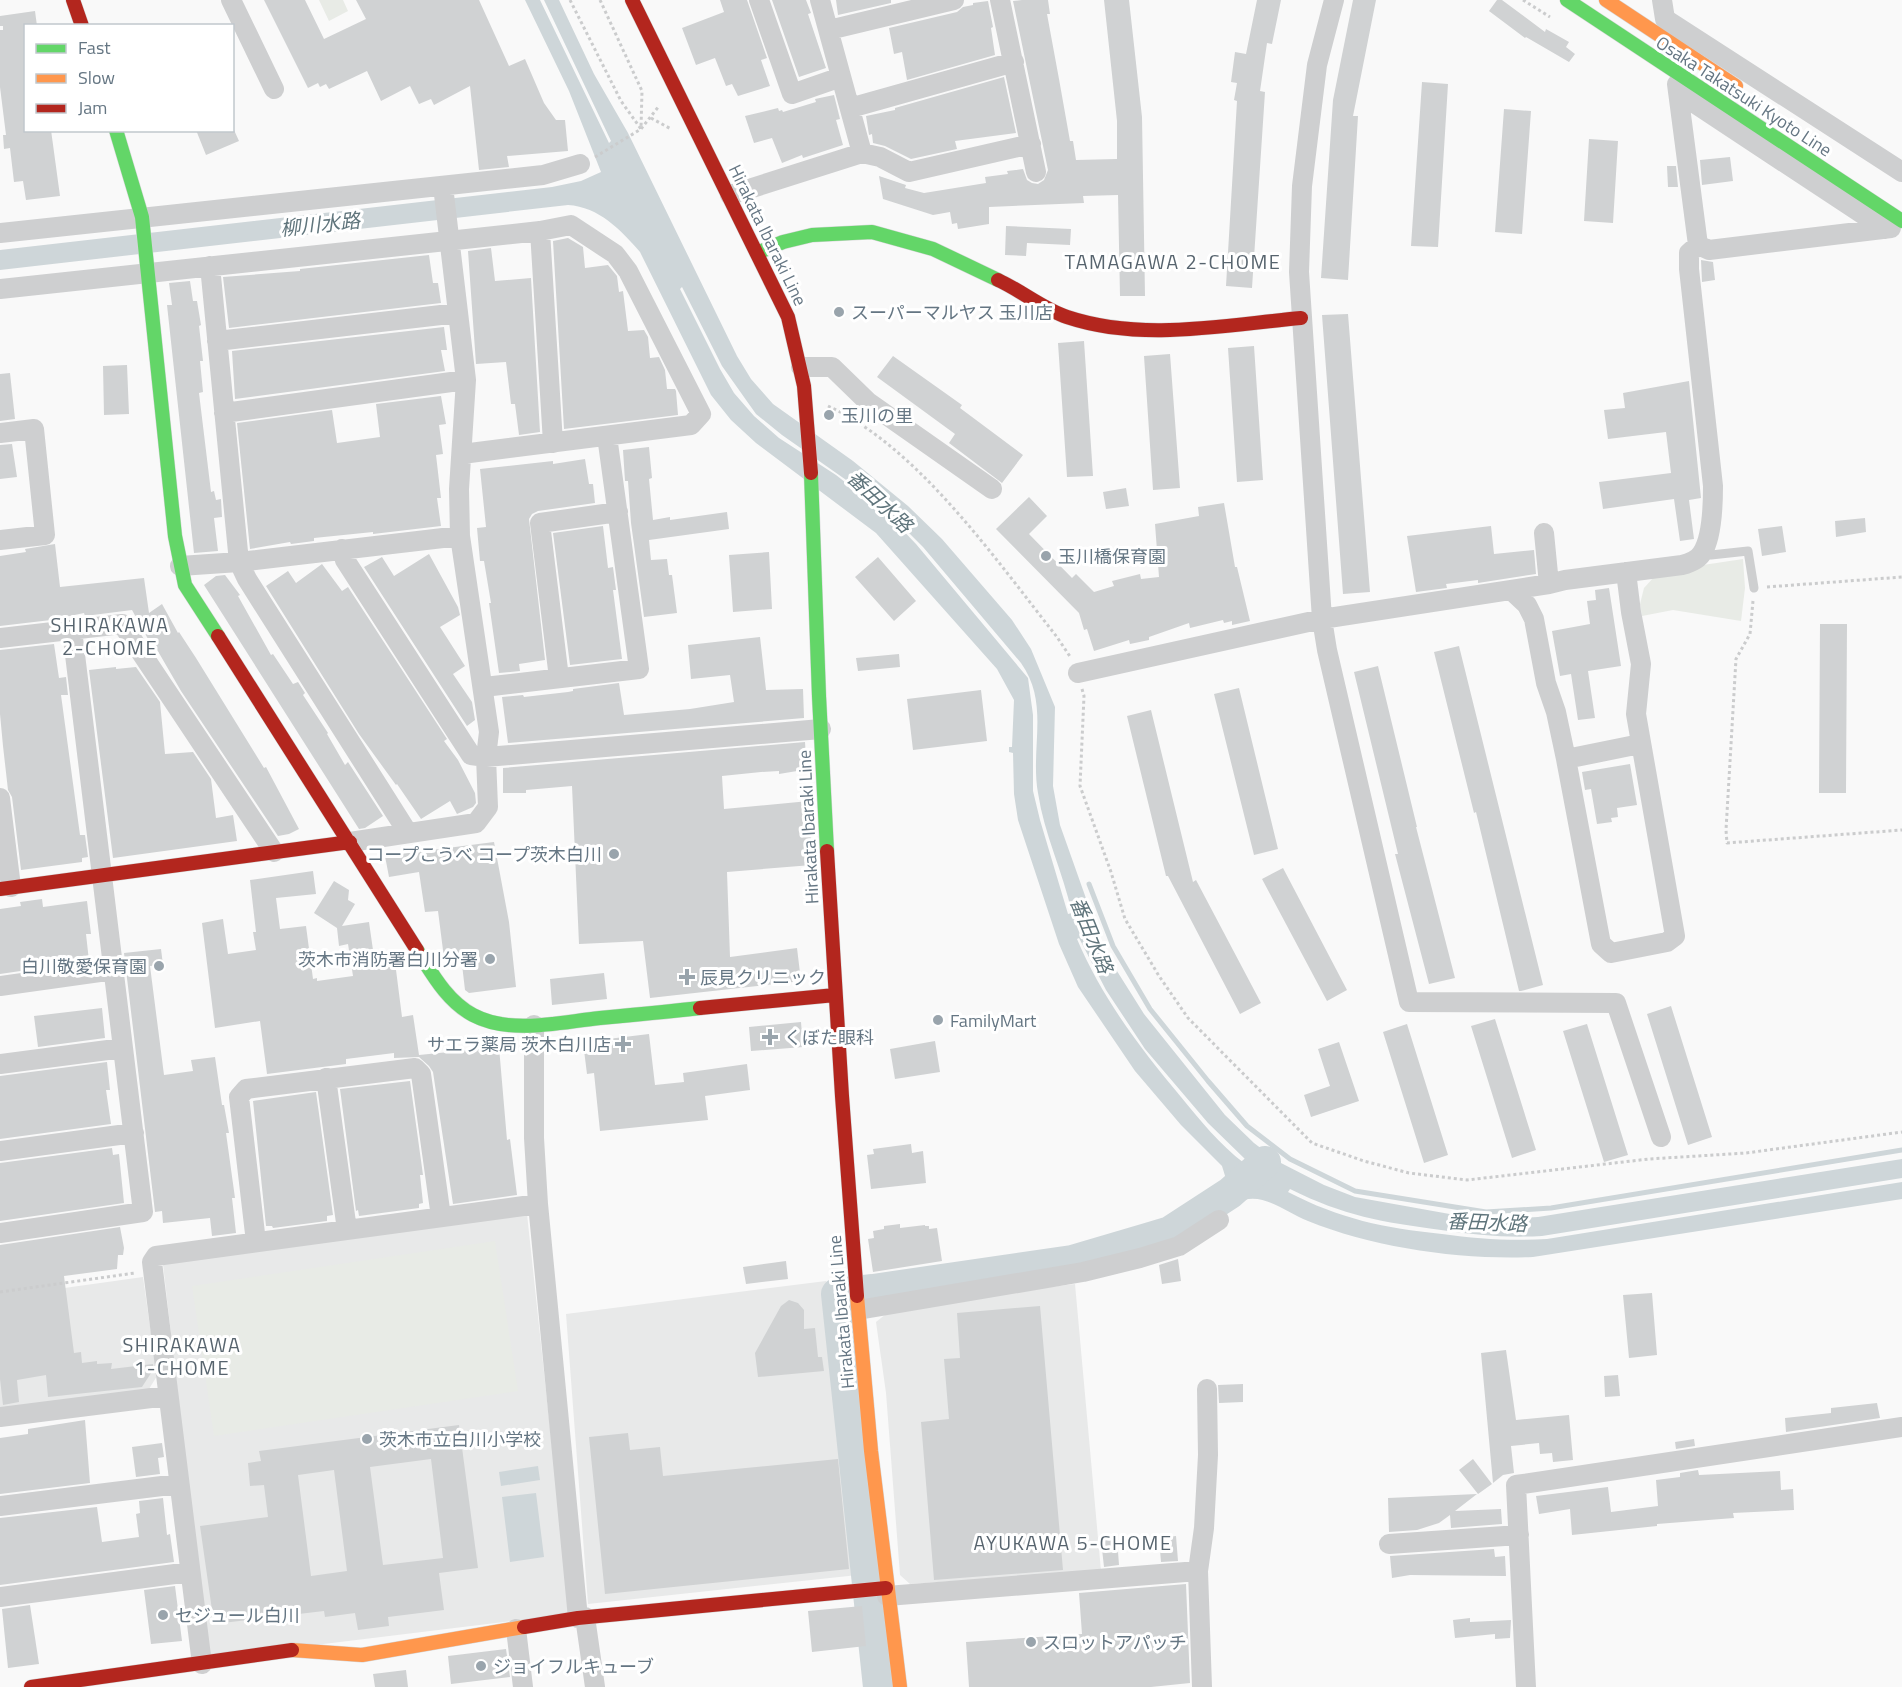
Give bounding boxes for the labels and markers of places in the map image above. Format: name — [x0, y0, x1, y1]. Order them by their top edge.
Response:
place label: スーパーマルヤス 玉川店 — [851, 299, 1053, 326]
marker: スーパーマルヤス 玉川店 — [832, 305, 846, 319]
place label: 玉川の里 — [841, 402, 913, 429]
marker: 玉川の里 — [822, 408, 836, 422]
place label: 玉川橋保育園 — [1058, 543, 1166, 570]
marker: 玉川橋保育園 — [1039, 549, 1053, 563]
place label: コープこうべ コープ茨木白川 — [366, 841, 602, 868]
marker: コープこうべ コープ茨木白川 — [607, 847, 621, 861]
place label: 茨木市消防署白川分署 — [298, 946, 478, 973]
marker: 茨木市消防署白川分署 — [483, 952, 497, 966]
place label: 白川敬愛保育園 — [21, 953, 147, 980]
marker: 白川敬愛保育園 — [152, 959, 166, 973]
place label: 辰見クリニック — [700, 964, 826, 991]
marker: 辰見クリニック — [678, 968, 696, 986]
place label: FamilyMart — [950, 1007, 1037, 1034]
marker: FamilyMart — [931, 1013, 945, 1027]
place label: くぼた眼科 — [784, 1024, 874, 1051]
marker: くぼた眼科 — [761, 1028, 779, 1046]
place label: サエラ薬局 茨木白川店 — [427, 1031, 611, 1058]
marker: サエラ薬局 茨木白川店 — [616, 1037, 630, 1051]
place label: 茨木市立白川小学校 — [379, 1426, 541, 1453]
marker: 茨木市立白川小学校 — [360, 1432, 374, 1446]
place label: セジュール白川 — [175, 1602, 300, 1629]
marker: セジュール白川 — [156, 1608, 170, 1622]
place label: スロットアパッチ — [1043, 1629, 1187, 1656]
marker: スロットアパッチ — [1024, 1635, 1038, 1649]
place label: ジョイフルキューブ — [493, 1653, 654, 1680]
marker: ジョイフルキューブ — [474, 1659, 488, 1673]

